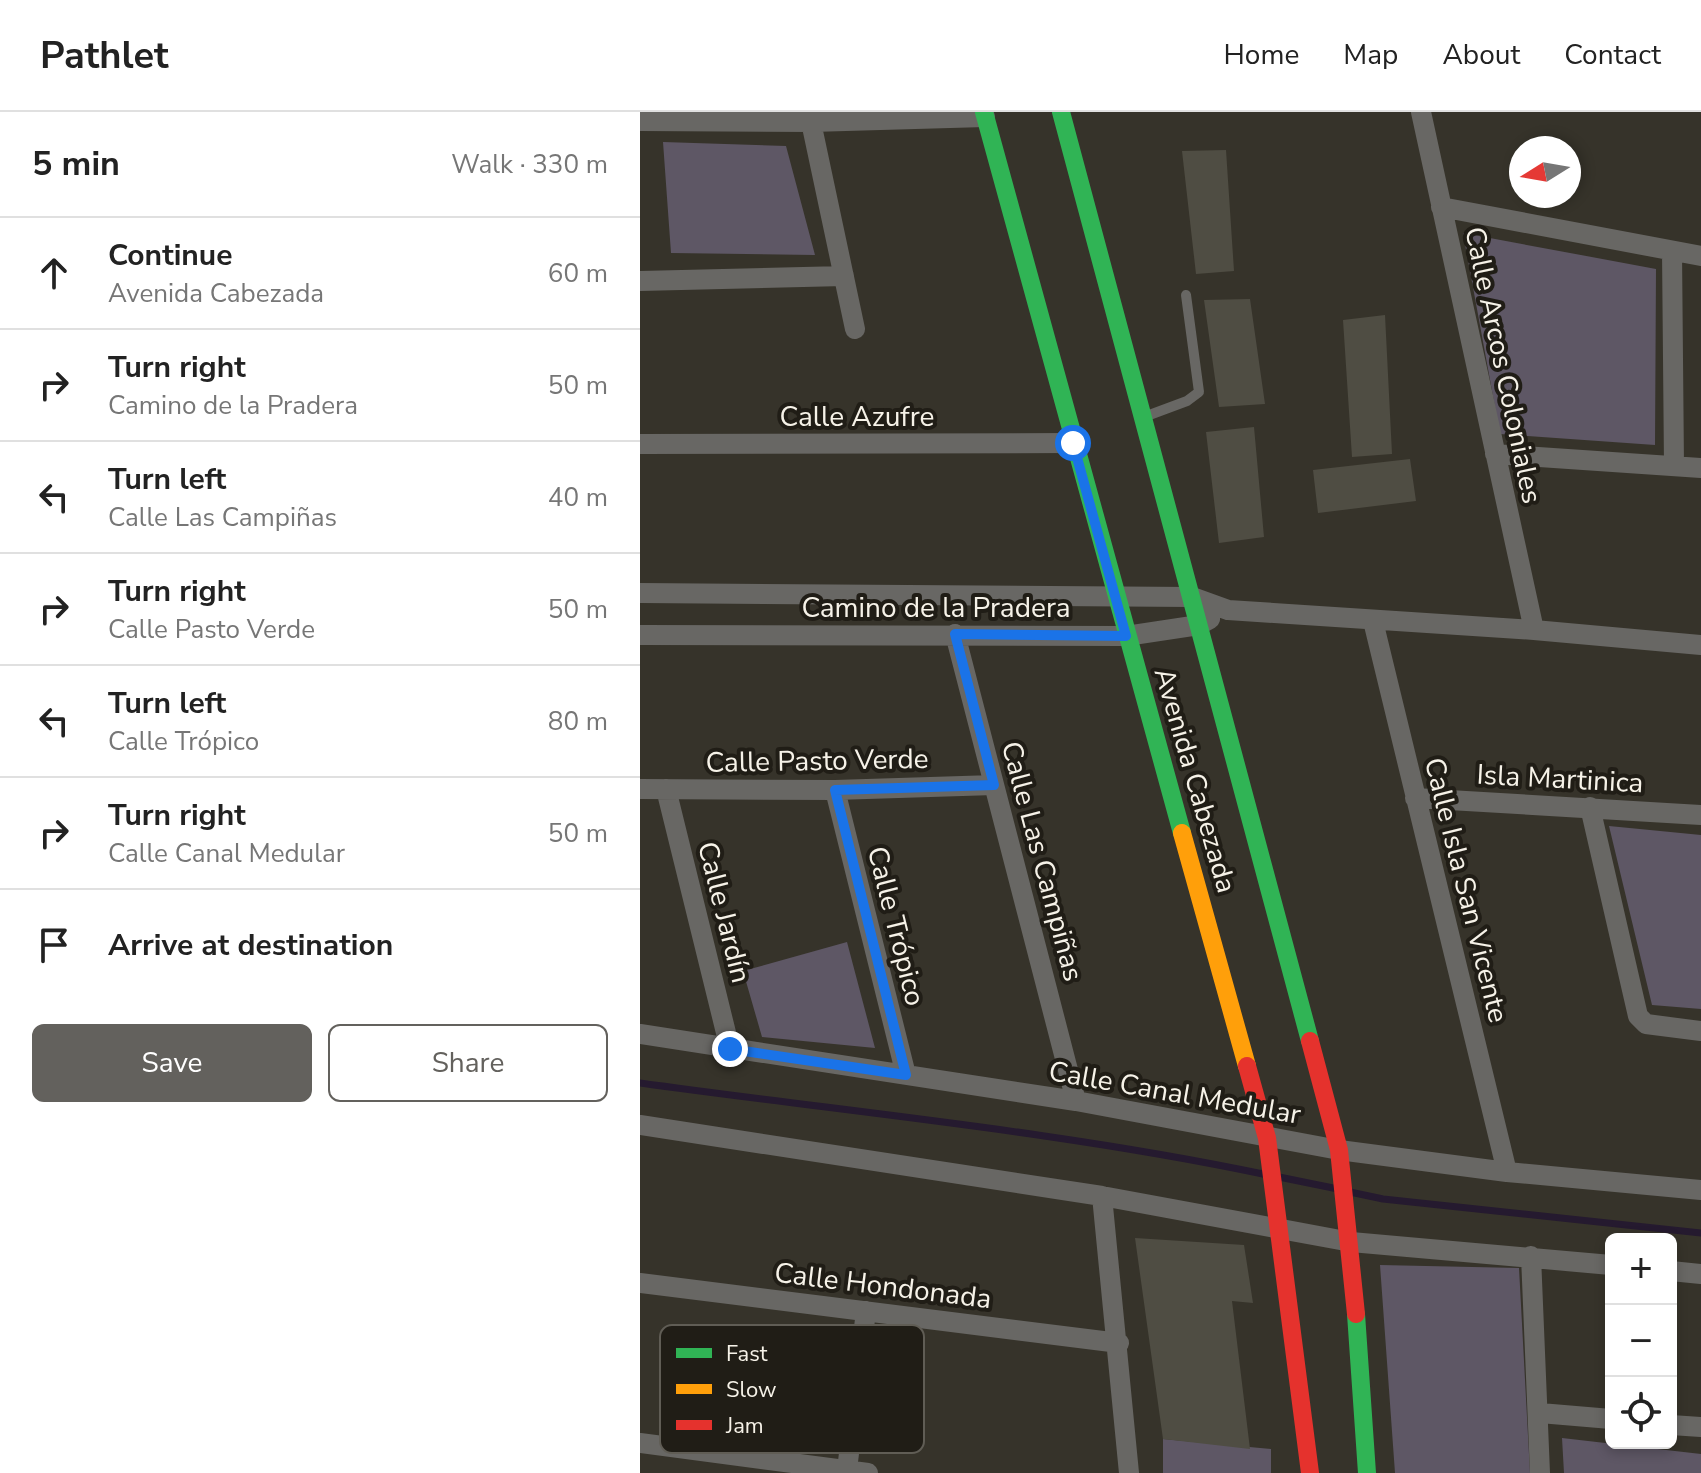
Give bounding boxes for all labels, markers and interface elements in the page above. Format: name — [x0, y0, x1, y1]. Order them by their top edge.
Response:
text: Pathlet — [40, 30, 169, 81]
text: Home — [1224, 36, 1299, 74]
text: Map — [1343, 36, 1398, 74]
text: About — [1442, 36, 1520, 74]
text: Contact — [1564, 36, 1661, 74]
north arrow — [1509, 136, 1581, 208]
text: 5 min — [32, 141, 120, 187]
text: Walk · 330 m — [451, 147, 608, 182]
street label: Calle Arcos Coloniales — [1455, 223, 1551, 507]
text: Continue — [108, 235, 233, 276]
icon: ahead — [32, 251, 76, 295]
text: 60 m — [548, 256, 608, 291]
text: Avenida Cabezada — [108, 276, 324, 311]
text: Turn right — [108, 347, 246, 388]
icon: right — [32, 363, 76, 407]
text: 50 m — [548, 368, 608, 403]
text: Camino de la Pradera — [108, 388, 358, 423]
street label: Calle Azufre — [780, 398, 934, 436]
route start — [1055, 425, 1091, 461]
text: Turn left — [108, 459, 226, 500]
icon: left — [32, 475, 76, 519]
text: 40 m — [548, 480, 608, 515]
text: Calle Las Campiñas — [108, 500, 337, 535]
text: Turn right — [108, 571, 246, 612]
icon: right — [32, 587, 76, 631]
street label: Camino de la Pradera — [801, 589, 1071, 627]
text: 50 m — [548, 592, 608, 627]
text: Calle Pasto Verde — [108, 612, 315, 647]
street label: Avenida Cabezada — [1145, 663, 1245, 897]
text: Turn left — [108, 683, 226, 724]
icon: left — [32, 699, 76, 743]
text: 80 m — [548, 704, 608, 739]
text: Calle Trópico — [108, 724, 259, 759]
street label: Calle Las Campiñas — [992, 737, 1092, 985]
street label: Calle Pasto Verde — [705, 740, 929, 782]
street label: Calle Isla San Vicente — [1415, 754, 1517, 1027]
street label: Isla Martinica — [1476, 756, 1644, 802]
text: Turn right — [108, 795, 246, 836]
icon: right — [32, 811, 76, 855]
text: 50 m — [548, 816, 608, 851]
text: Calle Canal Medular — [108, 836, 345, 871]
street label: Calle Jardín — [688, 838, 760, 987]
street label: Calle Trópico — [858, 843, 934, 1010]
icon: arrive — [32, 923, 76, 967]
text: Arrive at destination — [108, 925, 393, 966]
button: Save — [32, 1024, 312, 1102]
button: Share — [328, 1024, 608, 1102]
route end — [712, 1031, 748, 1067]
street label: Calle Canal Medular — [1046, 1052, 1304, 1134]
map controls — [1605, 1233, 1677, 1449]
button: + — [1605, 1233, 1677, 1305]
street label: Calle Hondonada — [772, 1254, 994, 1318]
button: − — [1605, 1305, 1677, 1377]
legend — [660, 1325, 924, 1453]
text: Fast — [726, 1339, 768, 1369]
text: Slow — [726, 1375, 777, 1405]
button: locate — [1605, 1377, 1677, 1449]
text: Jam — [725, 1411, 764, 1441]

